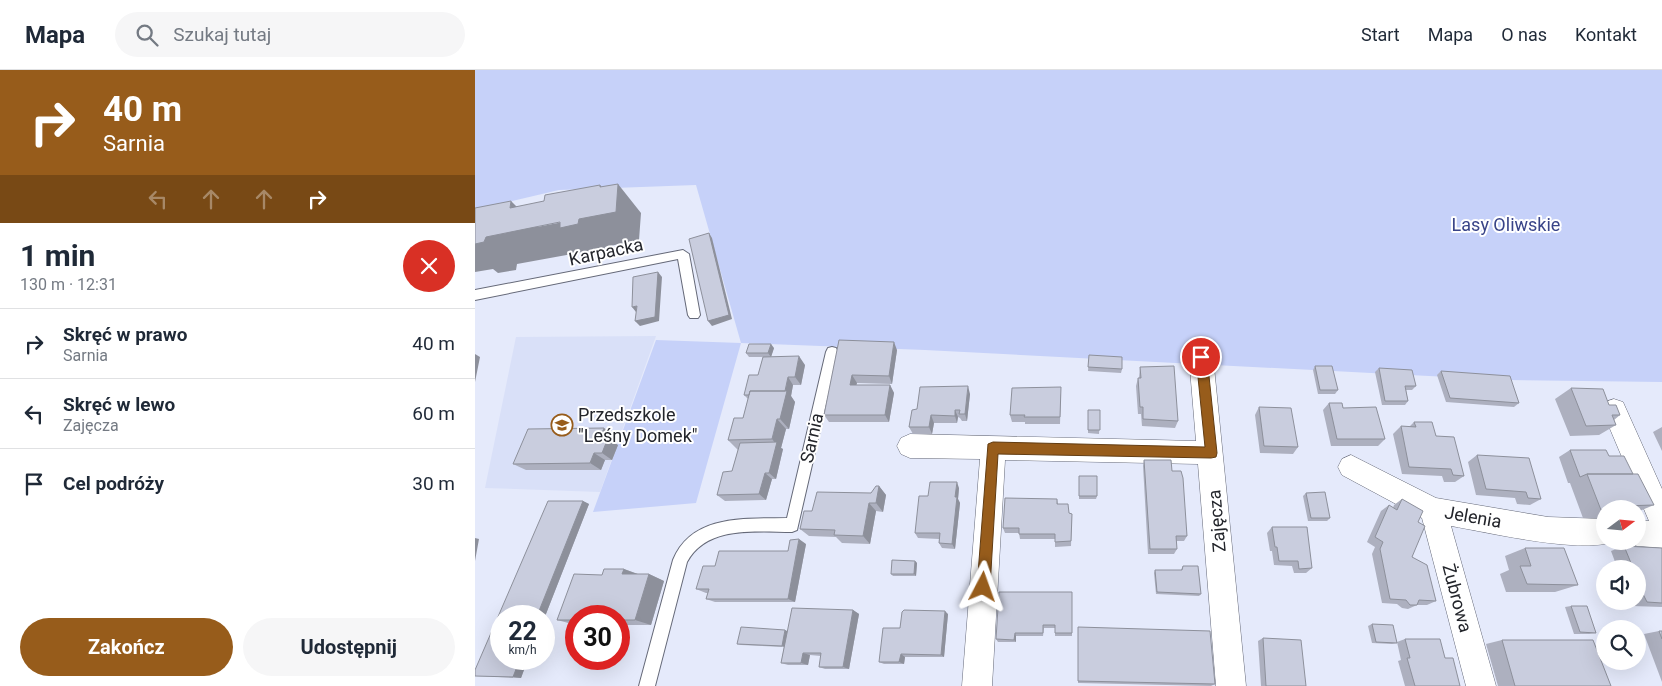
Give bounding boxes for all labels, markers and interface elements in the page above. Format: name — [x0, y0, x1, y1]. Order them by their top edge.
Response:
search box — [115, 12, 465, 57]
text: Mapa — [25, 21, 85, 49]
icon: search — [133, 21, 161, 49]
text: Szukaj tutaj — [173, 23, 271, 46]
text: Start — [1361, 24, 1400, 45]
text: Mapa — [1428, 24, 1473, 45]
text: O nas — [1501, 24, 1547, 45]
text: Kontakt — [1575, 24, 1637, 45]
text: 40 m — [103, 89, 182, 130]
icon: right — [20, 90, 85, 155]
text: Sarnia — [103, 131, 165, 156]
icon: left — [144, 185, 172, 213]
icon: ahead — [197, 185, 225, 213]
icon: ahead — [250, 185, 278, 213]
icon: right — [303, 185, 331, 213]
park label: Lasy Oliwskie — [1452, 214, 1560, 235]
street label: Karpacka — [567, 233, 645, 270]
text: 1 min — [20, 238, 95, 273]
button: close — [403, 240, 455, 292]
text: 130 m · 12:31 — [20, 275, 117, 294]
text: Skręć w prawo — [63, 323, 187, 346]
icon: right — [20, 330, 48, 358]
text: 40 m — [412, 332, 455, 355]
pin — [1180, 336, 1222, 378]
icon: arrive — [1187, 343, 1215, 371]
text: Sarnia — [63, 346, 108, 365]
text: Skręć w lewo — [63, 393, 175, 416]
icon: left — [20, 400, 48, 428]
text: 60 m — [412, 402, 455, 425]
place label: Przedszkole "Leśny Domek" — [578, 404, 698, 446]
street label: Sarnia — [796, 411, 827, 465]
school or university icon: Przedszkole "Leśny Domek" — [550, 413, 574, 437]
text: Zajęcza — [63, 416, 119, 435]
icon: arrive — [20, 470, 48, 498]
text: Cel podróży — [63, 472, 164, 495]
text: 30 m — [412, 472, 455, 495]
street label: Zajęcza — [1203, 489, 1230, 553]
north arrow — [1596, 500, 1646, 550]
map controls — [1596, 500, 1646, 670]
street label: Jelenia — [1443, 501, 1503, 532]
position arrow — [956, 560, 1008, 612]
button: sound — [1596, 560, 1646, 610]
street label: Żubrowa — [1438, 561, 1477, 634]
speed limit sign: 30 — [565, 605, 630, 670]
text: 22 — [508, 617, 537, 646]
button: Zakończ — [20, 618, 233, 676]
button: Udostępnij — [243, 618, 455, 676]
button: search — [1596, 620, 1646, 670]
text: km/h — [508, 643, 537, 657]

